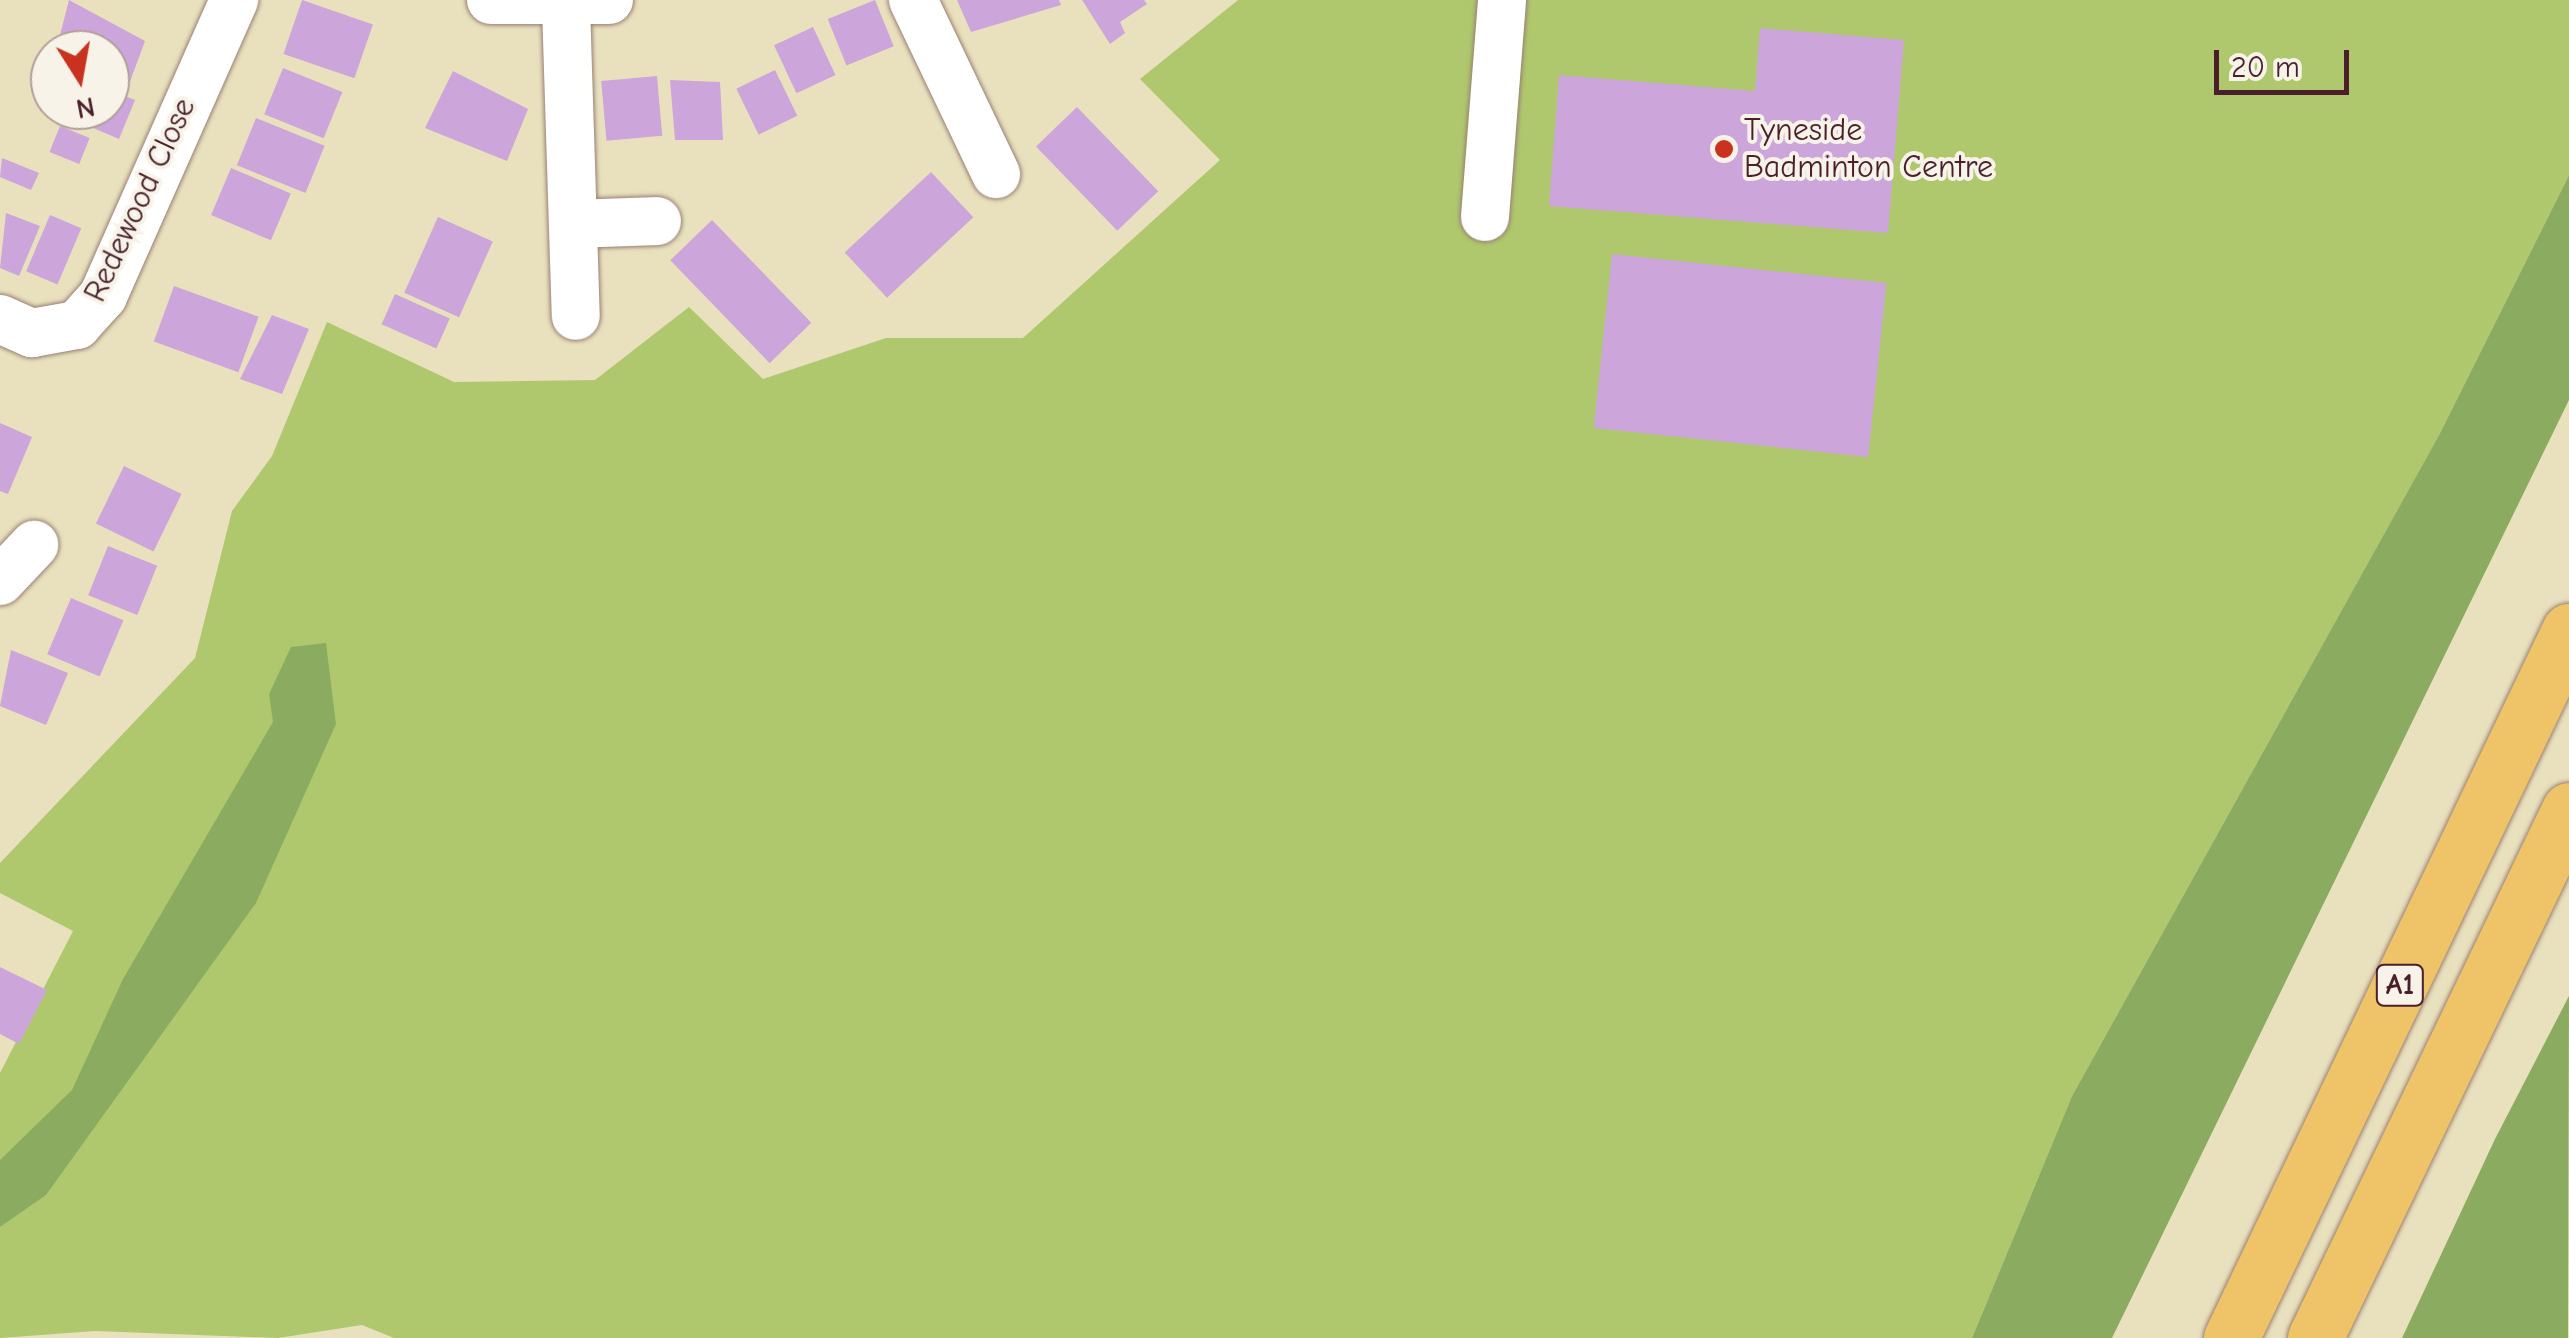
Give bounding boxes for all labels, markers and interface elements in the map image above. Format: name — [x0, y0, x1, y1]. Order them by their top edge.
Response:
north arrow — [30, 30, 130, 130]
scale bar — [2219, 30, 2354, 92]
text: 20 m — [2231, 50, 2300, 85]
text: N — [73, 90, 97, 125]
street label: Redewood Close — [76, 92, 204, 308]
place label: Tyneside Badminton Centre — [1744, 112, 1993, 187]
marker: Tyneside Badminton Centre — [1713, 138, 1735, 160]
road number: A1 — [2375, 960, 2425, 1010]

